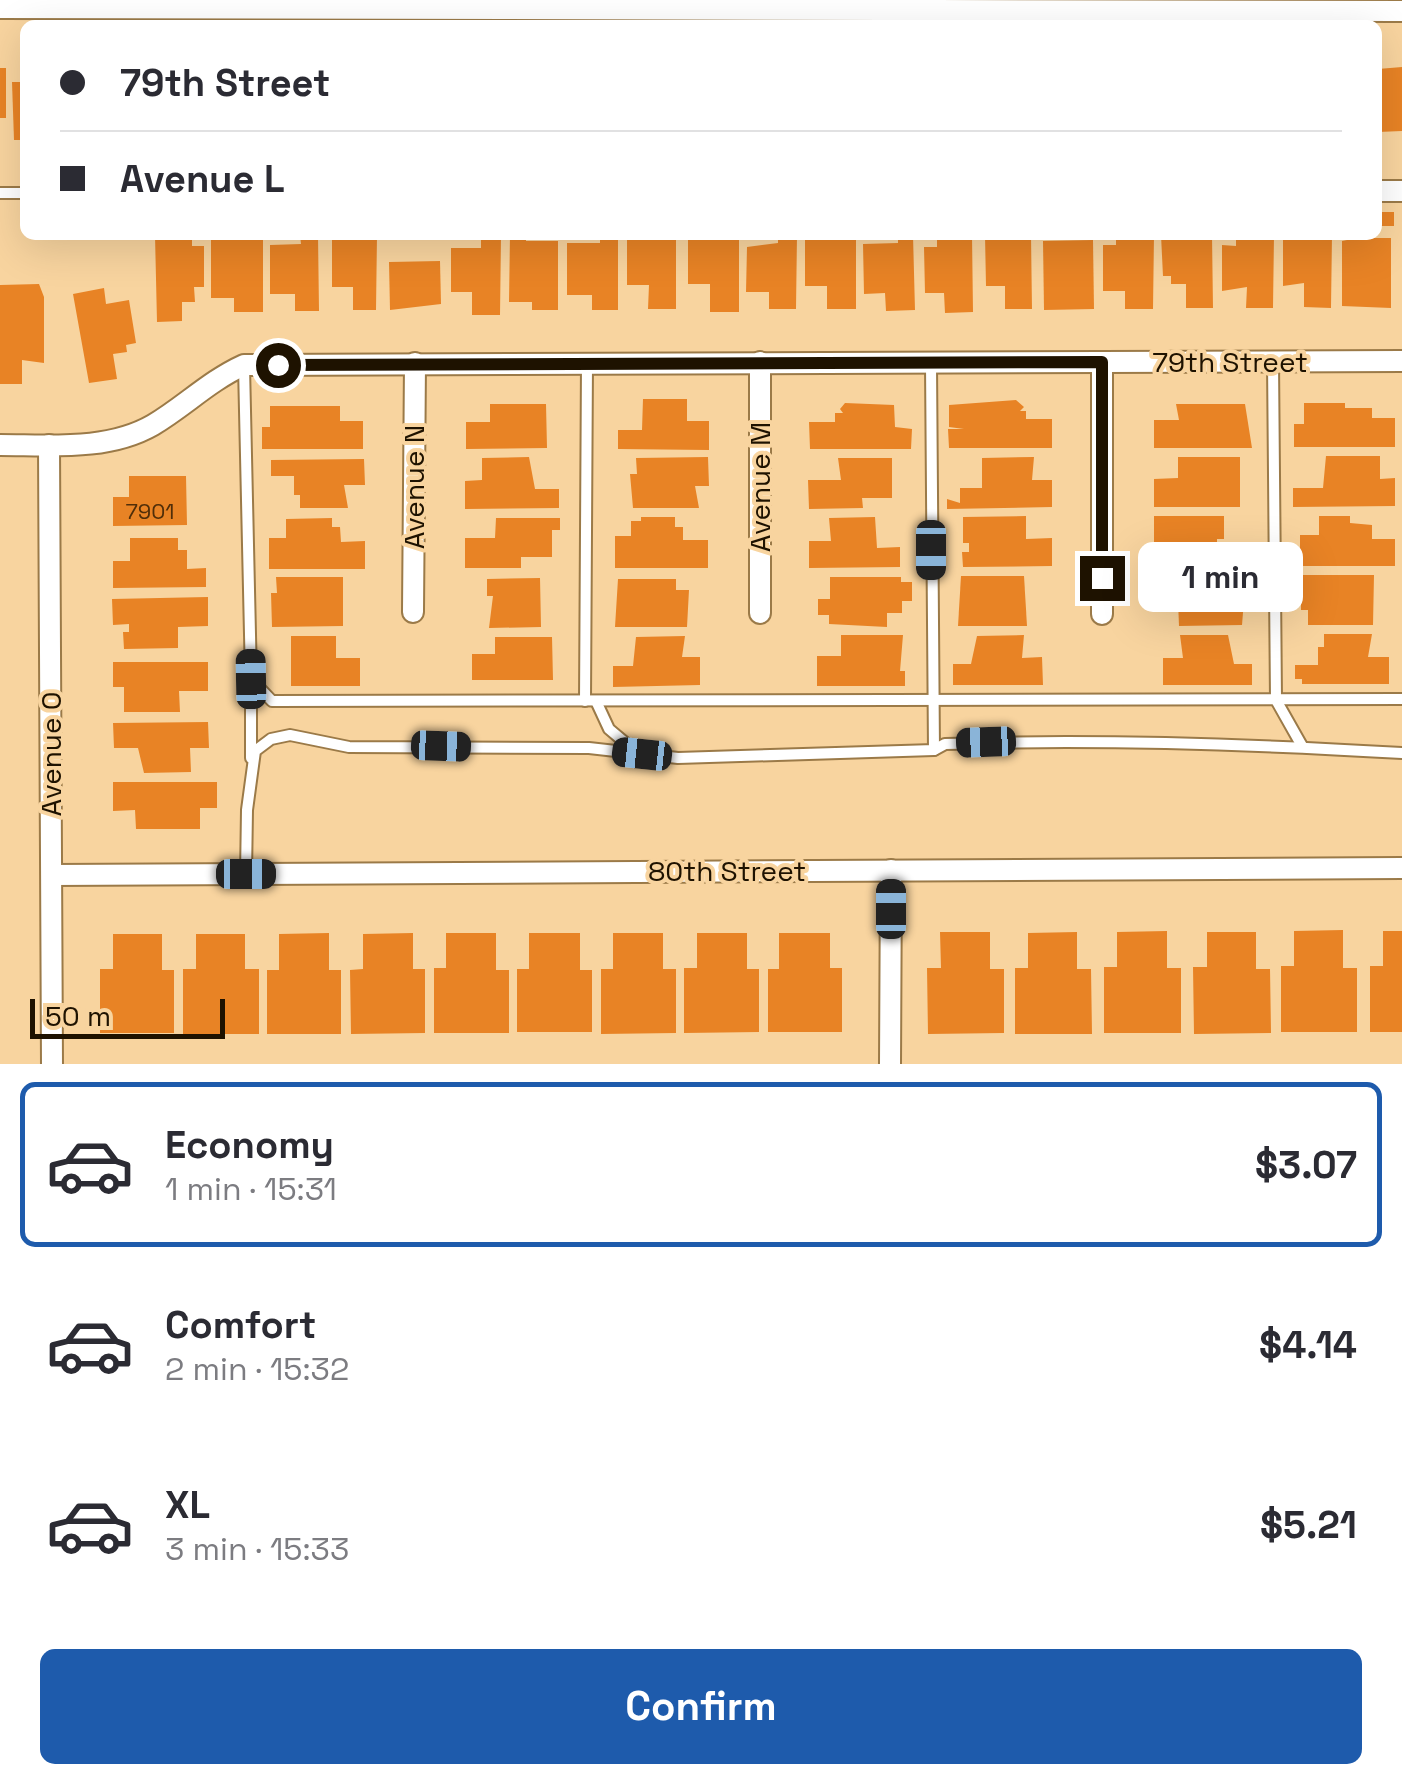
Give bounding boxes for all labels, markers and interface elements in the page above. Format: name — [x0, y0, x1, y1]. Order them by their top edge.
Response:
text: 79th Street — [120, 59, 330, 107]
text: Avenue L — [120, 155, 285, 203]
route start — [256, 343, 301, 388]
street label: 79th Street — [1152, 344, 1308, 380]
street label: Avenue M — [742, 422, 778, 552]
street label: Avenue N — [396, 425, 432, 549]
house number: 7901 — [125, 497, 175, 525]
car — [916, 520, 946, 580]
callout: 1 min — [1137, 543, 1302, 613]
route end — [1080, 556, 1125, 601]
text: 1 min — [1181, 557, 1260, 597]
car — [235, 649, 267, 709]
street label: Avenue O — [33, 692, 69, 816]
car — [955, 726, 1017, 758]
car — [410, 730, 472, 762]
car — [611, 736, 673, 772]
street label: 80th Street — [648, 853, 806, 889]
car — [216, 859, 276, 889]
car — [876, 879, 906, 939]
scale bar — [30, 994, 225, 1038]
text: 50 m — [45, 998, 111, 1034]
icon: car — [45, 1120, 135, 1210]
text: Economy — [165, 1121, 334, 1169]
text: $3.07 — [1255, 1141, 1357, 1189]
text: 1 min · 15:31 — [165, 1169, 337, 1209]
icon: car — [45, 1300, 135, 1390]
text: Comfort — [165, 1301, 316, 1349]
text: $4.14 — [1259, 1321, 1357, 1369]
text: 2 min · 15:32 — [165, 1349, 349, 1389]
icon: car — [45, 1480, 135, 1570]
text: XL — [165, 1481, 210, 1529]
text: $5.21 — [1260, 1501, 1357, 1549]
text: 3 min · 15:33 — [165, 1529, 349, 1569]
button: Confirm — [40, 1649, 1362, 1764]

